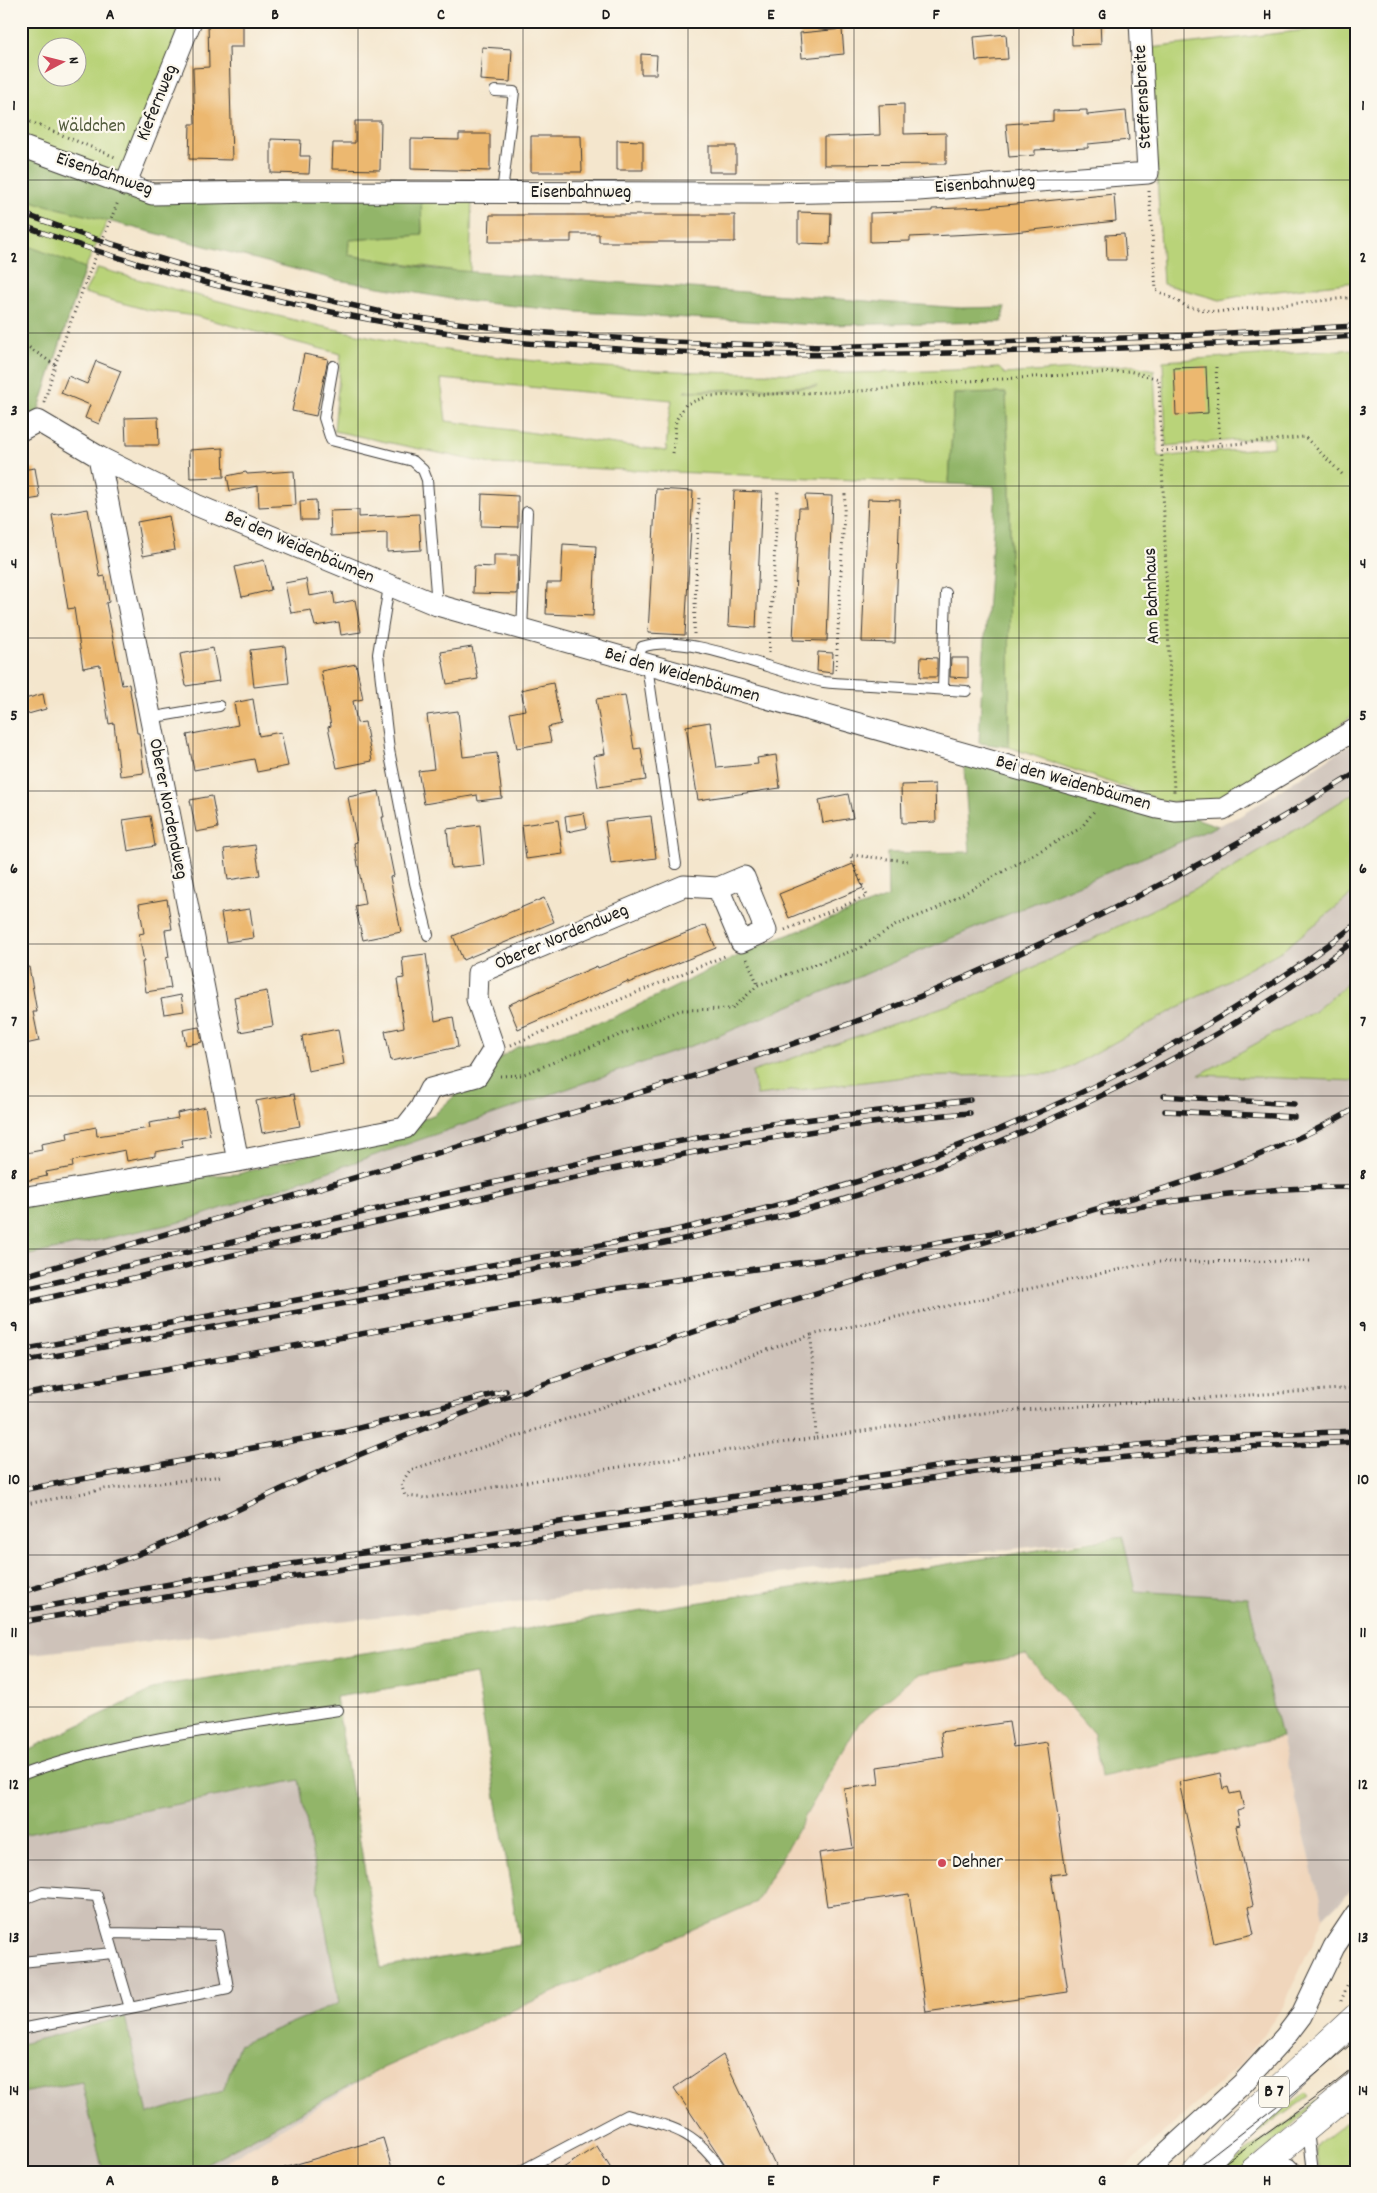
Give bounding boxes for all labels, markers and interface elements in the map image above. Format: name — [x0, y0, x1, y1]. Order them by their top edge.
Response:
text: A — [106, 4, 115, 27]
text: B — [271, 4, 279, 27]
text: C — [437, 4, 445, 27]
text: D — [602, 4, 611, 27]
text: E — [767, 4, 775, 27]
text: F — [932, 4, 940, 27]
text: G — [1098, 4, 1106, 27]
text: H — [1263, 4, 1271, 27]
north arrow — [38, 38, 88, 88]
street label: Steffensbreite — [1128, 44, 1160, 150]
text: N — [63, 56, 83, 65]
street label: Kiefernweg — [130, 61, 186, 145]
text: 1 — [12, 95, 16, 118]
text: 1 — [1361, 95, 1365, 118]
park label: Wäldchen — [58, 114, 126, 141]
street label: Eisenbahnweg — [52, 146, 156, 204]
street label: Eisenbahnweg — [934, 168, 1036, 202]
street label: Eisenbahnweg — [531, 180, 631, 207]
text: 2 — [11, 247, 18, 270]
text: 2 — [1360, 247, 1367, 270]
text: 3 — [10, 400, 18, 423]
text: 3 — [1359, 400, 1367, 423]
street label: Bei den Weidenbäumen — [220, 504, 378, 592]
street label: Am Bahnhaus — [1138, 547, 1168, 645]
text: 4 — [11, 553, 17, 576]
text: 4 — [1360, 553, 1366, 576]
street label: Bei den Weidenbäumen — [601, 641, 763, 711]
text: 5 — [10, 705, 18, 728]
text: 5 — [1359, 705, 1367, 728]
street label: Oberer Nordendweg — [140, 736, 194, 882]
street label: Bei den Weidenbäumen — [992, 749, 1154, 819]
text: 6 — [10, 858, 18, 881]
text: 6 — [1359, 858, 1367, 881]
street label: Oberer Nordendweg — [491, 898, 633, 978]
text: 7 — [11, 1011, 17, 1034]
text: 7 — [1360, 1011, 1366, 1034]
text: 8 — [11, 1164, 18, 1187]
text: 8 — [1360, 1164, 1367, 1187]
text: 9 — [10, 1316, 18, 1339]
text: 9 — [1359, 1316, 1367, 1339]
text: 10 — [8, 1469, 20, 1492]
text: 10 — [1357, 1469, 1369, 1492]
text: 11 — [10, 1622, 18, 1645]
text: 11 — [1359, 1622, 1367, 1645]
text: 12 — [9, 1774, 19, 1797]
text: 12 — [1358, 1774, 1368, 1797]
place label: Dehner — [952, 1850, 1003, 1877]
marker: Dehner — [936, 1857, 948, 1869]
text: 13 — [9, 1927, 19, 1950]
text: 13 — [1358, 1927, 1368, 1950]
road number: B 7 — [1259, 2076, 1289, 2108]
text: 14 — [9, 2080, 19, 2103]
text: 14 — [1358, 2080, 1368, 2103]
text: A — [106, 2170, 115, 2193]
text: B — [271, 2170, 279, 2193]
text: C — [437, 2170, 445, 2193]
text: D — [602, 2170, 611, 2193]
text: E — [767, 2170, 775, 2193]
text: F — [932, 2170, 940, 2193]
text: G — [1098, 2170, 1106, 2193]
text: H — [1263, 2170, 1271, 2193]

